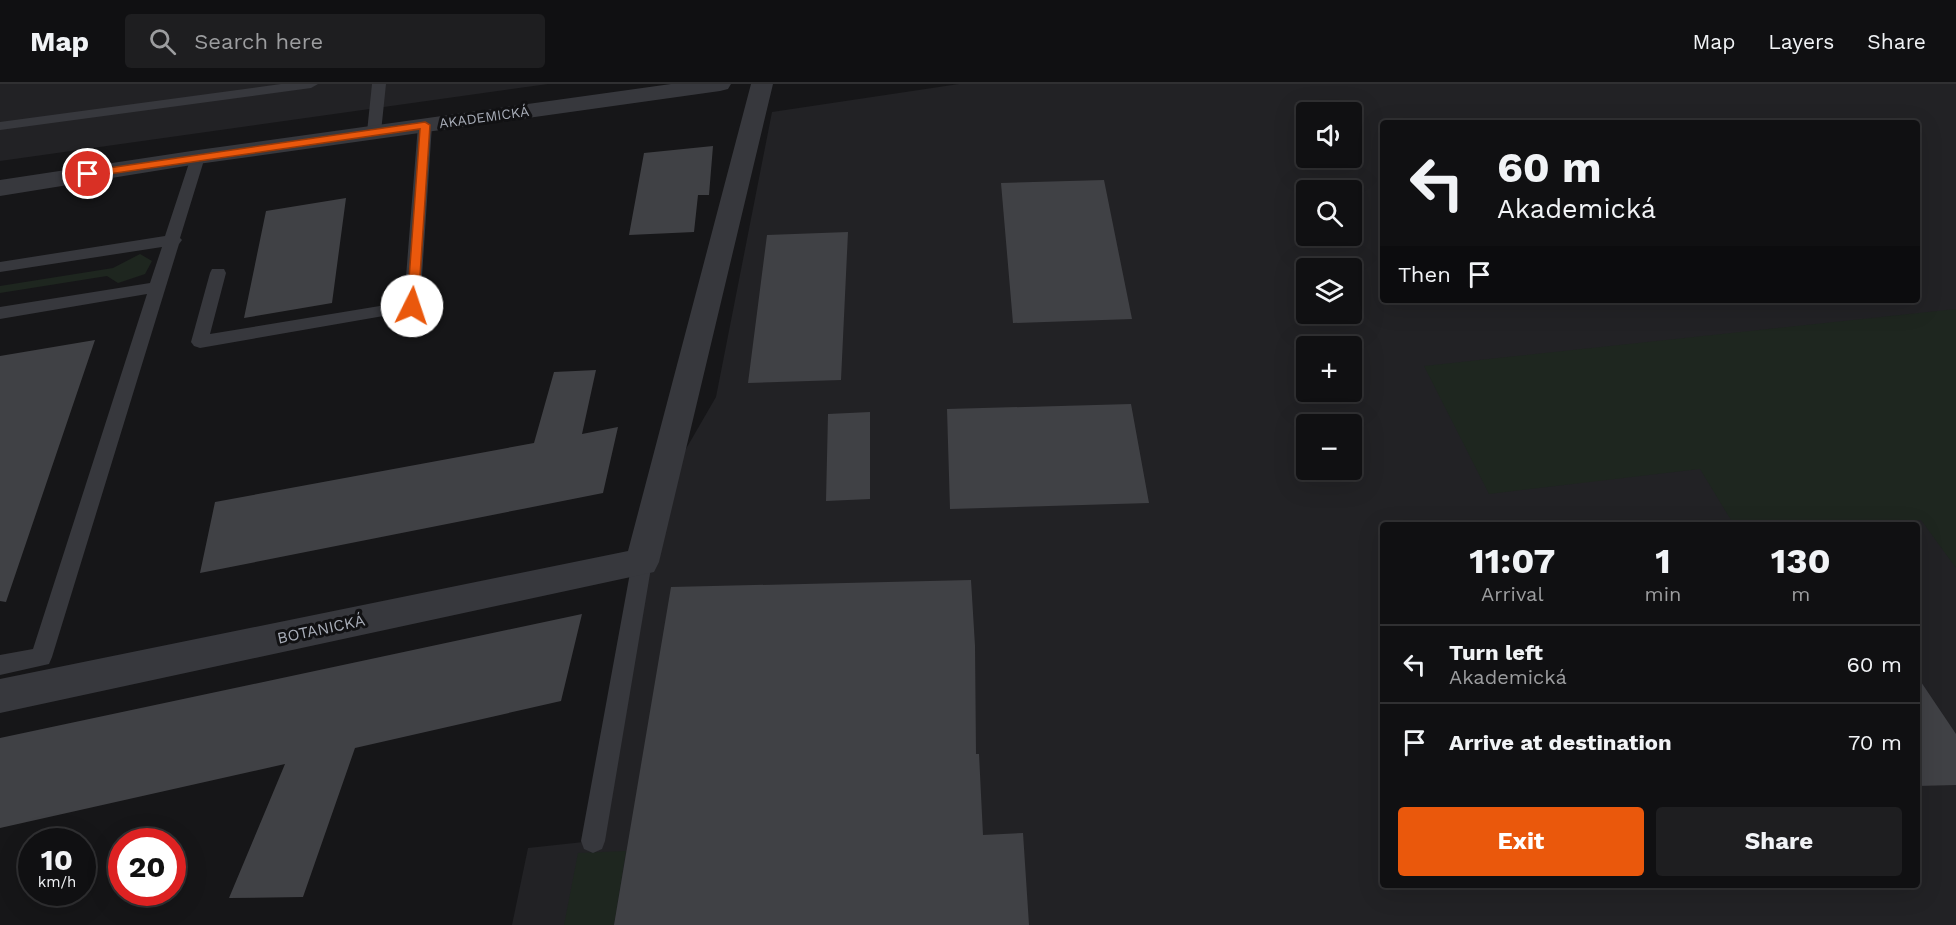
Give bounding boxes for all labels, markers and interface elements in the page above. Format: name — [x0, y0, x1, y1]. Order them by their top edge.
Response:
search box — [125, 14, 545, 68]
text: Map — [30, 25, 89, 58]
icon: search — [146, 25, 179, 58]
text: Search here — [194, 29, 323, 54]
text: Map — [1692, 29, 1735, 54]
text: Layers — [1768, 29, 1834, 54]
text: Share — [1867, 29, 1926, 54]
map controls — [1296, 102, 1362, 480]
button: sound — [1296, 102, 1362, 168]
street label: AKADEMICKÁ — [438, 103, 530, 131]
text: 60 m — [1497, 143, 1601, 192]
icon: left — [1398, 144, 1476, 222]
pin — [62, 148, 113, 199]
icon: arrive — [71, 157, 104, 190]
button: search — [1296, 180, 1362, 246]
text: Akademická — [1497, 193, 1656, 225]
button: layers — [1296, 258, 1362, 324]
icon: arrive — [1463, 258, 1496, 291]
text: Then — [1398, 262, 1451, 287]
position arrow — [380, 274, 444, 338]
button: + — [1296, 336, 1362, 402]
button: − — [1296, 414, 1362, 480]
text: 11:07 — [1469, 540, 1555, 582]
text: 1 — [1655, 540, 1671, 582]
text: 130 — [1771, 540, 1831, 582]
text: Arrival — [1481, 582, 1544, 606]
text: min — [1645, 582, 1681, 606]
text: m — [1791, 582, 1810, 606]
street label: BOTANICKÁ — [275, 610, 367, 648]
text: Turn left — [1449, 640, 1543, 665]
icon: left — [1398, 648, 1431, 681]
text: 60 m — [1846, 652, 1902, 677]
text: Akademická — [1449, 665, 1567, 689]
icon: arrive — [1398, 726, 1431, 759]
text: Arrive at destination — [1449, 730, 1672, 755]
text: 70 m — [1848, 730, 1902, 755]
button: Exit — [1398, 807, 1644, 876]
button: Share — [1656, 807, 1902, 876]
speed limit sign: 20 — [108, 828, 186, 906]
text: 10 — [41, 842, 73, 877]
text: km/h — [38, 873, 76, 891]

